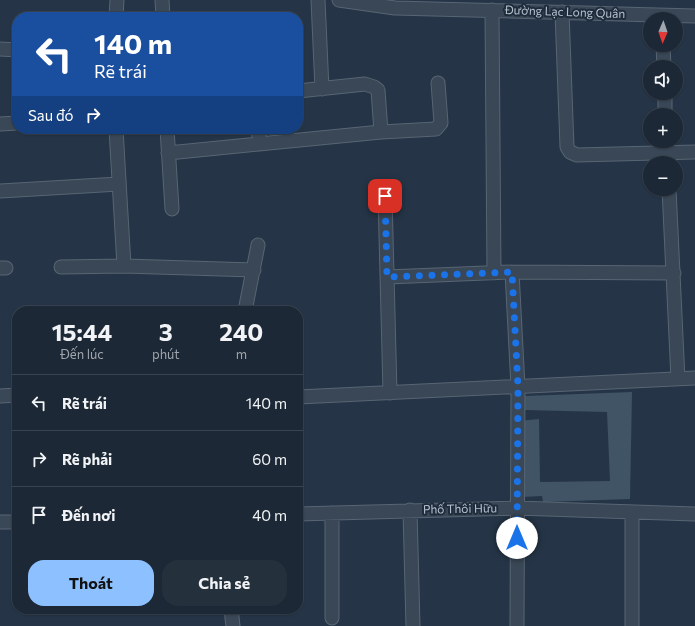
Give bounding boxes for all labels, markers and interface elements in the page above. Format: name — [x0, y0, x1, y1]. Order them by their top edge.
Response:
street label: Đường Lạc Long Quân — [504, 2, 625, 20]
north arrow — [643, 12, 683, 52]
map controls — [643, 12, 683, 196]
text: 140 m — [94, 26, 172, 60]
icon: left — [28, 28, 80, 80]
text: Rẽ trái — [94, 60, 147, 82]
button: sound — [643, 60, 683, 100]
icon: right — [82, 104, 104, 126]
text: Sau đó — [28, 106, 74, 124]
button: + — [643, 108, 683, 148]
button: − — [643, 156, 683, 196]
pin — [368, 179, 402, 213]
icon: arrive — [374, 185, 396, 207]
text: 15:44 — [52, 317, 112, 346]
text: 3 — [159, 317, 173, 346]
text: 240 — [219, 317, 263, 346]
text: Đến lúc — [60, 346, 104, 362]
text: phút — [152, 346, 180, 362]
text: m — [236, 346, 247, 362]
icon: left — [28, 392, 50, 414]
text: Rẽ trái — [62, 394, 107, 412]
text: 140 m — [246, 394, 287, 412]
icon: right — [28, 448, 50, 470]
text: Rẽ phải — [62, 450, 112, 468]
text: 60 m — [252, 450, 287, 468]
street label: Phố Thôi Hữu — [423, 500, 497, 516]
icon: arrive — [28, 504, 50, 526]
text: Đến nơi — [62, 506, 115, 524]
text: 40 m — [252, 506, 287, 524]
position arrow — [496, 517, 538, 559]
button: Thoát — [28, 560, 154, 606]
button: Chia sẻ — [162, 560, 287, 606]

